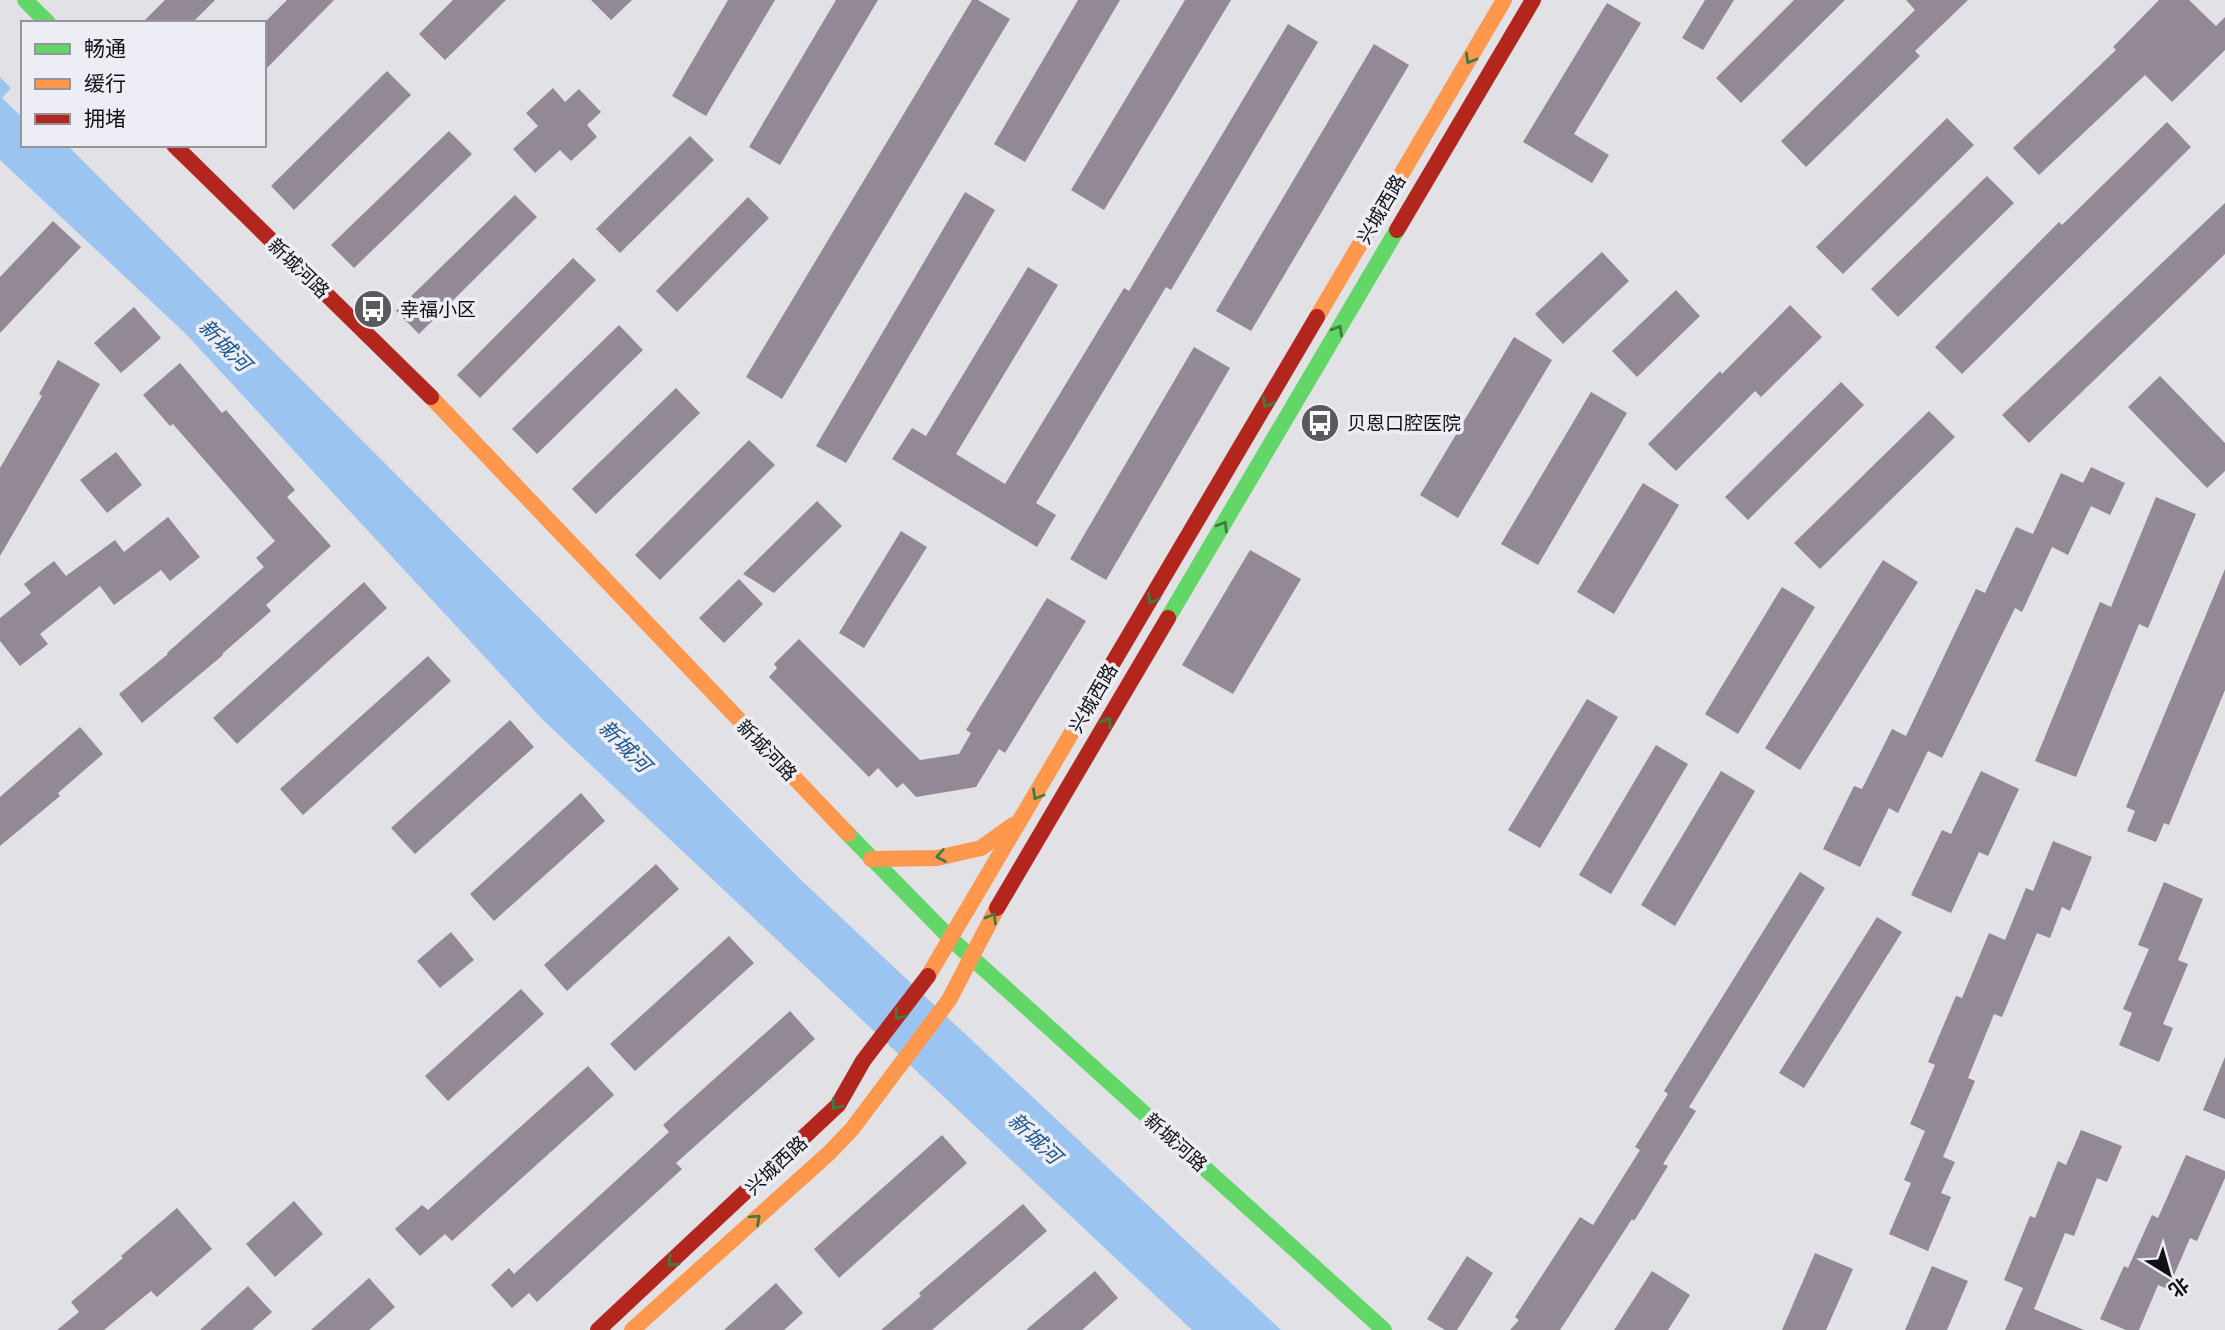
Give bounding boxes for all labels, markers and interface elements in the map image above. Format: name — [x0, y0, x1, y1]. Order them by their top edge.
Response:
legend — [21, 21, 266, 147]
text: 畅通 — [84, 36, 126, 61]
one-way arrow — [1465, 51, 1478, 64]
text: 缓行 — [84, 71, 126, 96]
text: 拥堵 — [84, 106, 126, 131]
street label: 兴城西路 — [1352, 171, 1410, 247]
street label: 新城河路 — [264, 234, 334, 302]
bus stop icon: 幸福小区 — [352, 288, 394, 330]
place label: 幸福小区 — [400, 298, 476, 320]
water label: 新城河 — [194, 314, 259, 379]
one-way arrow — [1330, 324, 1343, 337]
one-way arrow — [1263, 395, 1276, 408]
bus stop icon: 贝恩口腔医院 — [1299, 402, 1341, 444]
place label: 贝恩口腔医院 — [1347, 412, 1461, 434]
one-way arrow — [1214, 520, 1227, 533]
one-way arrow — [1147, 591, 1160, 604]
street label: 兴城西路 — [1064, 660, 1122, 736]
water label: 新城河 — [594, 715, 659, 780]
street label: 新城河路 — [733, 715, 801, 785]
one-way arrow — [1099, 716, 1112, 729]
one-way arrow — [1032, 787, 1045, 800]
one-way arrow — [935, 849, 947, 864]
one-way arrow — [983, 912, 996, 925]
one-way arrow — [895, 1006, 907, 1019]
one-way arrow — [831, 1097, 844, 1109]
water label: 新城河 — [1003, 1107, 1069, 1171]
street label: 新城河路 — [1140, 1108, 1212, 1176]
street label: 兴城西路 — [741, 1131, 811, 1199]
one-way arrow — [748, 1214, 761, 1227]
north arrow — [2134, 1239, 2204, 1309]
one-way arrow — [667, 1253, 680, 1266]
text: 北 — [2165, 1273, 2193, 1302]

